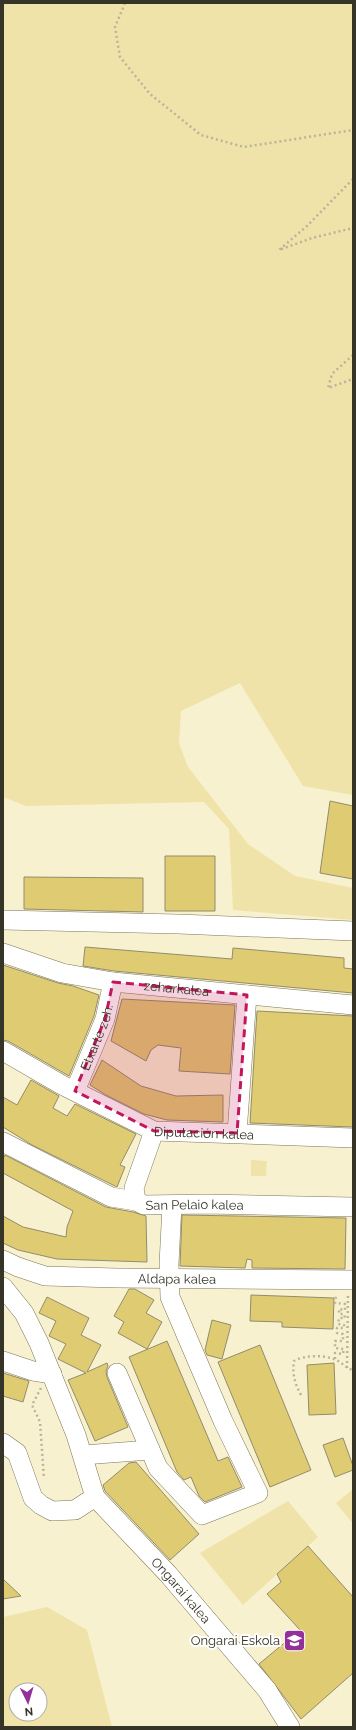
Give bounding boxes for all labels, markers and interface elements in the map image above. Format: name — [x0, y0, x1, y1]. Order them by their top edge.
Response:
street label: zeharkalea — [143, 978, 210, 999]
street label: Etxarte zeh. — [77, 1003, 116, 1073]
street label: Diputación kalea — [154, 1124, 254, 1143]
street label: San Pelaio kalea — [145, 1197, 244, 1213]
street label: Aldapa kalea — [138, 1271, 216, 1287]
street label: Ongarai kalea — [148, 1554, 214, 1626]
school or university icon: Ongarai Eskola — [282, 1627, 308, 1653]
place label: Ongarai Eskola — [191, 1633, 280, 1648]
north arrow — [8, 1682, 48, 1722]
text: N — [24, 1705, 34, 1718]

